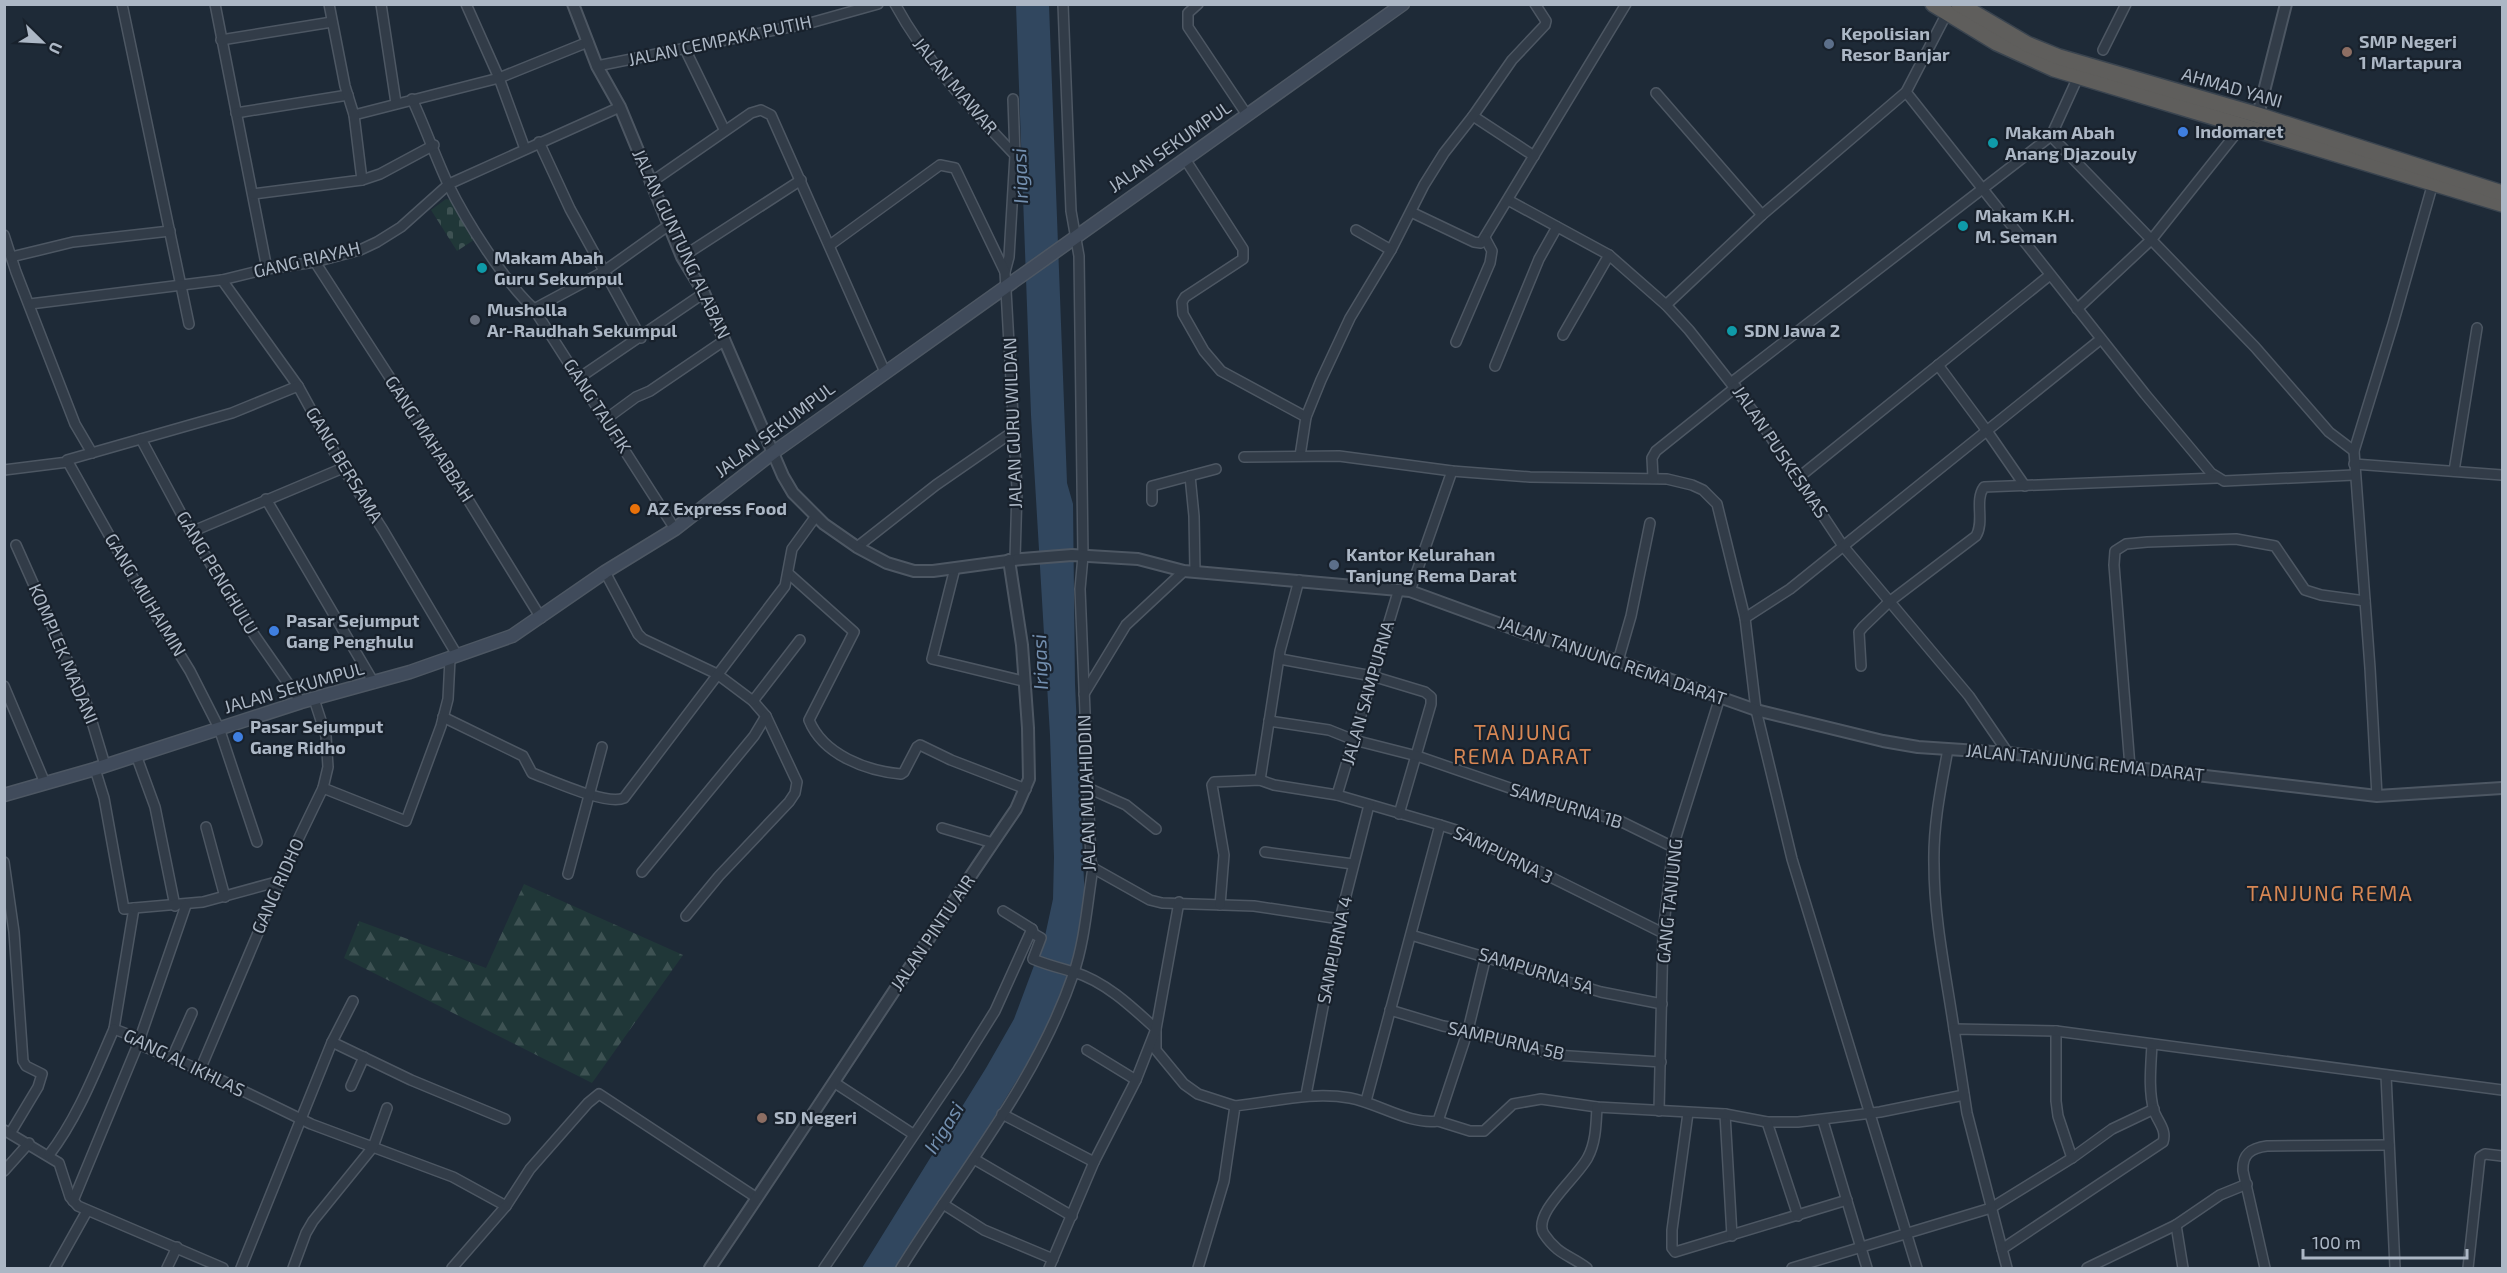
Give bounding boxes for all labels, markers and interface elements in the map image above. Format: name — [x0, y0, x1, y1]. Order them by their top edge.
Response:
street label: JALAN CEMPAKA PUTIH — [626, 10, 814, 70]
north arrow — [12, 12, 72, 72]
place label: Kepolisian Resor Banjar — [1841, 22, 1950, 65]
place label: SMP Negeri 1 Martapura — [2359, 30, 2462, 73]
street label: JALAN MAWAR — [909, 32, 1003, 138]
marker: Kepolisian Resor Banjar — [1822, 37, 1836, 51]
text: U — [45, 39, 67, 57]
marker: SMP Negeri 1 Martapura — [2340, 45, 2354, 59]
street label: AHMAD YANI — [2179, 62, 2285, 112]
street label: JALAN SEKUMPUL — [1104, 96, 1235, 197]
place label: Indomaret — [2195, 120, 2284, 142]
place label: Makam Abah Anang Djazouly — [2005, 121, 2138, 164]
marker: Indomaret — [2176, 125, 2190, 139]
marker: Makam Abah Anang Djazouly — [1986, 136, 2000, 150]
street label: JALAN GUNTUNG ALABAN — [628, 145, 736, 342]
water label: Irigasi — [1006, 148, 1032, 204]
place label: Makam K.H. M. Seman — [1975, 204, 2074, 247]
marker: Makam K.H. M. Seman — [1956, 219, 1970, 233]
street label: GANG RIAYAH — [251, 236, 362, 282]
place label: Makam Abah Guru Sekumpul — [494, 246, 623, 289]
marker: Makam Abah Guru Sekumpul — [475, 261, 489, 275]
place label: Musholla Ar-Raudhah Sekumpul — [487, 298, 677, 341]
marker: Musholla Ar-Raudhah Sekumpul — [468, 313, 482, 327]
place label: SDN Jawa 2 — [1744, 319, 1840, 341]
marker: SDN Jawa 2 — [1725, 324, 1739, 338]
street label: JALAN GURU WILDAN — [998, 337, 1026, 509]
street label: GANG TAUFIK — [559, 354, 637, 457]
street label: GANG MAHABBAH — [381, 371, 479, 506]
street label: JALAN SEKUMPUL — [710, 377, 839, 482]
street label: JALAN PUSKESMAS — [1728, 381, 1833, 522]
street label: GANG BERSAMA — [302, 403, 388, 527]
place label: AZ Express Food — [647, 497, 787, 519]
marker: AZ Express Food — [628, 502, 642, 516]
street label: GANG PENGHULU — [172, 507, 263, 638]
street label: GANG MUHAIMIN — [101, 529, 191, 660]
place label: Kantor Kelurahan Tanjung Rema Darat — [1346, 543, 1517, 586]
marker: Kantor Kelurahan Tanjung Rema Darat — [1327, 558, 1341, 572]
street label: KOMPLEK MADANI — [25, 580, 103, 727]
place label: Pasar Sejumput Gang Penghulu — [286, 609, 420, 652]
street label: JALAN TANJUNG REMA DARAT — [1495, 611, 1730, 710]
street label: JALAN SAMPURNA — [1336, 617, 1398, 767]
marker: Pasar Sejumput Gang Penghulu — [267, 624, 281, 638]
water label: Irigasi — [1026, 634, 1052, 690]
street label: JALAN SEKUMPUL — [221, 656, 366, 718]
street label: JALAN MUJAHIDDIN — [1072, 714, 1100, 872]
place label: Pasar Sejumput Gang Ridho — [250, 715, 384, 758]
district label: TANJUNG REMA DARAT — [1453, 719, 1593, 768]
marker: Pasar Sejumput Gang Ridho — [231, 730, 245, 744]
street label: JALAN TANJUNG REMA DARAT — [1965, 739, 2206, 786]
street label: SAMPURNA 1B — [1507, 777, 1625, 833]
street label: SAMPURNA 3 — [1450, 820, 1557, 888]
street label: GANG RIDHO — [246, 834, 308, 937]
street label: GANG TANJUNG — [1652, 837, 1687, 964]
street label: JALAN PINTU AIR — [885, 870, 979, 995]
district label: TANJUNG REMA — [2247, 880, 2413, 905]
street label: SAMPURNA 4 — [1312, 894, 1356, 1006]
street label: SAMPURNA 5A — [1476, 942, 1597, 998]
street label: SAMPURNA 5B — [1446, 1016, 1567, 1064]
street label: GANG AL IKHLAS — [120, 1023, 249, 1101]
water label: Irigasi — [918, 1097, 968, 1158]
place label: SD Negeri — [774, 1106, 857, 1128]
marker: SD Negeri — [755, 1111, 769, 1125]
scale bar — [2303, 1222, 2466, 1260]
text: 100 m — [2312, 1231, 2361, 1253]

